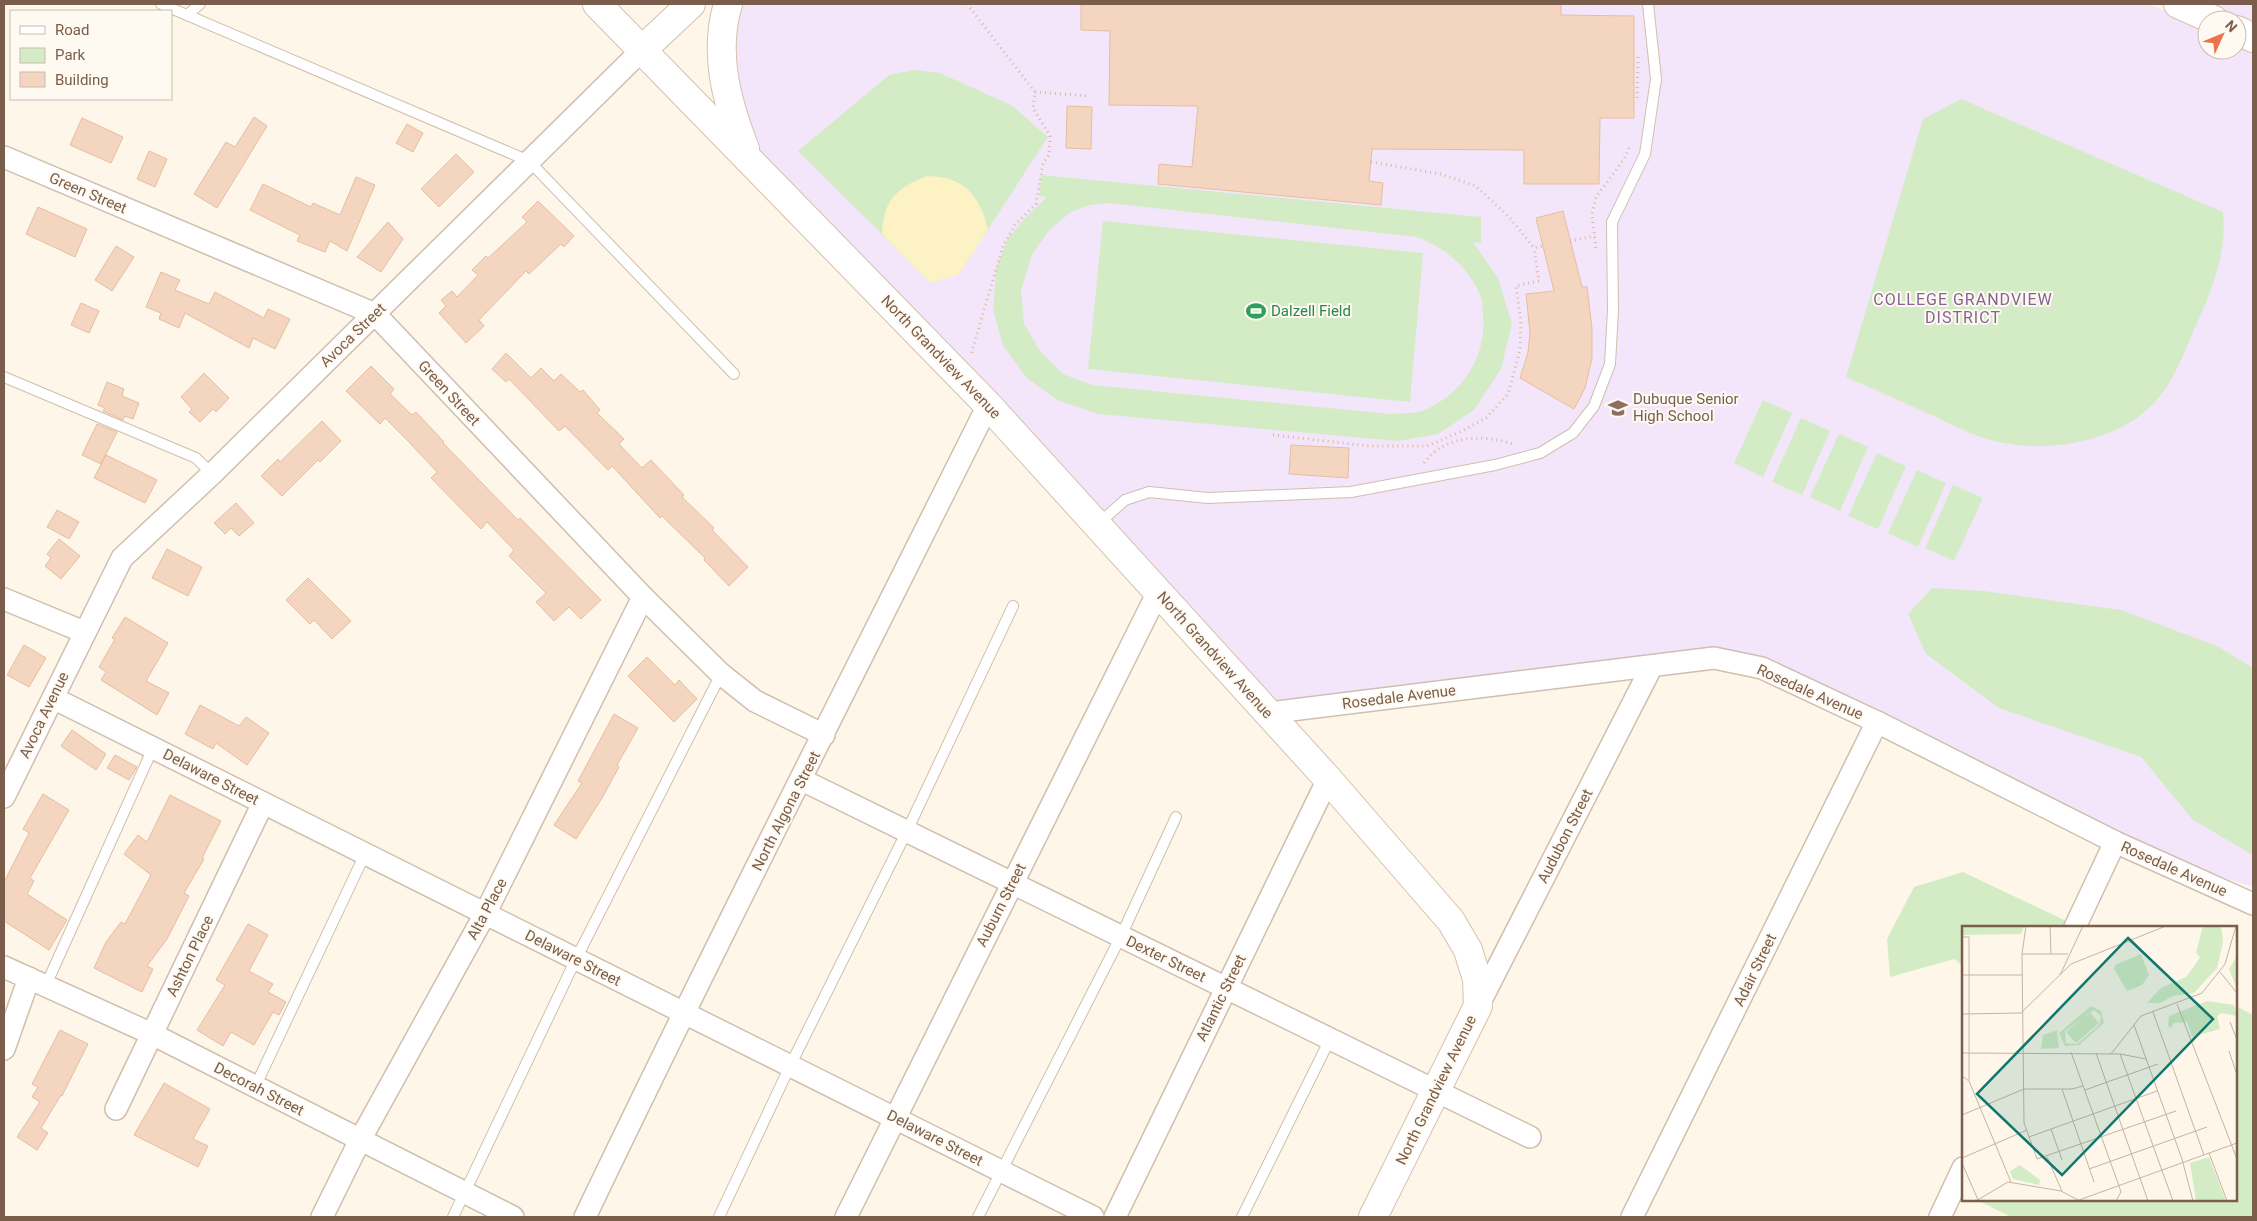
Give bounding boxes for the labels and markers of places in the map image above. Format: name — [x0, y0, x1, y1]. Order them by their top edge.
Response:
sports icon: Dalzell Field — [1245, 300, 1267, 322]
place label: Dalzell Field — [1271, 302, 1351, 320]
place label: Dubuque Senior High School — [1633, 390, 1739, 425]
school or university icon: Dubuque Senior High School — [1607, 397, 1629, 419]

